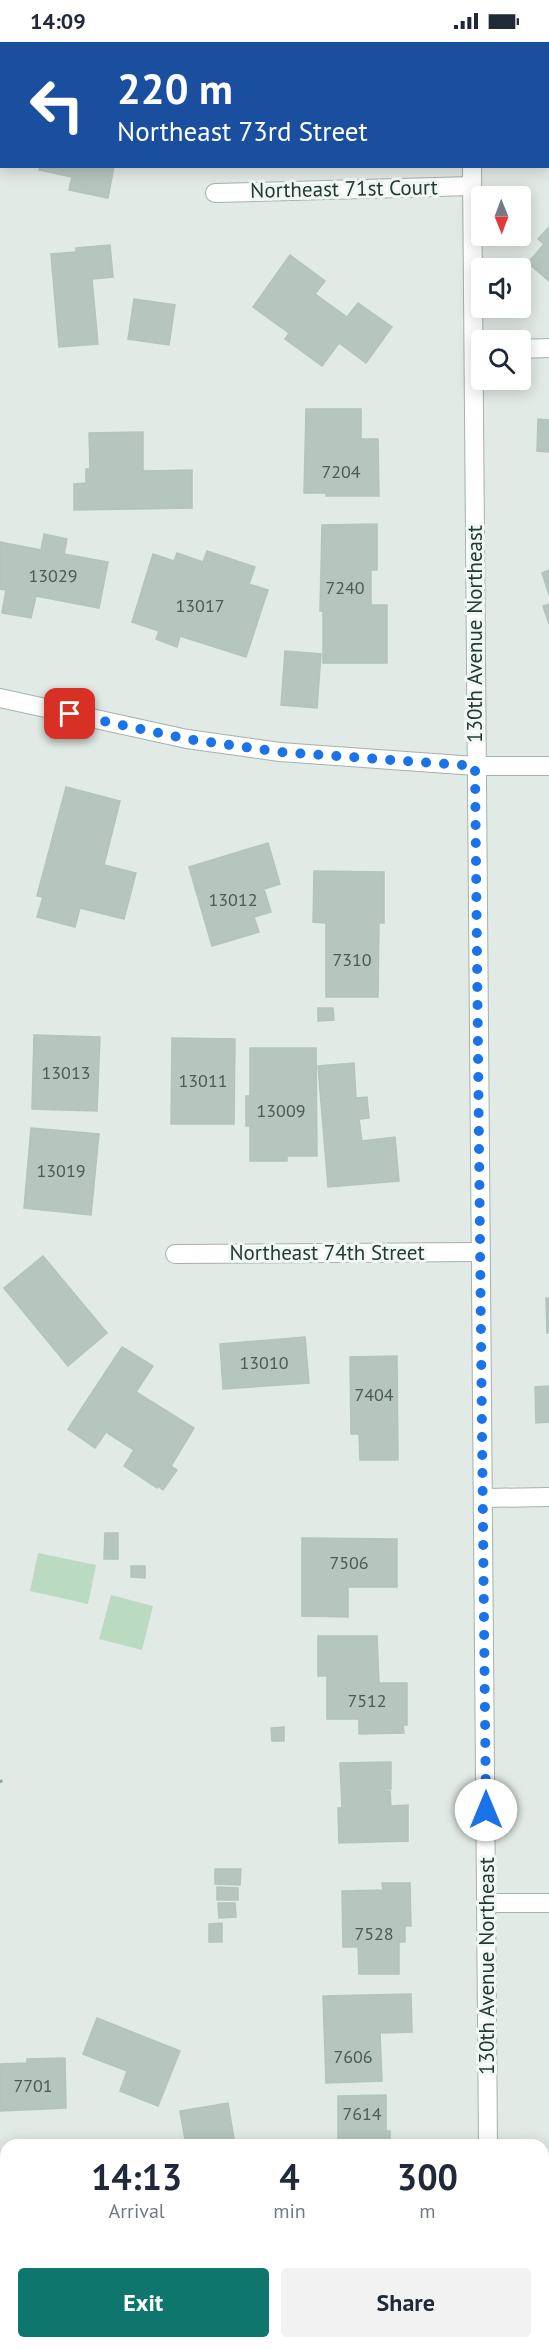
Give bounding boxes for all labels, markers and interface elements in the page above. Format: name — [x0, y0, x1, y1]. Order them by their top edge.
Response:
text: 14:09 — [30, 7, 86, 35]
text: 220 m — [117, 61, 233, 116]
icon: left — [18, 66, 96, 144]
text: Northeast 73rd Street — [117, 114, 368, 148]
street label: Northeast 71st Court — [250, 173, 438, 204]
north arrow — [471, 186, 531, 246]
map controls — [471, 186, 531, 390]
button: sound — [471, 258, 531, 318]
button: search — [471, 330, 531, 390]
house number: 7204 — [321, 460, 361, 483]
street label: 130th Avenue Northeast — [461, 525, 488, 743]
house number: 13029 — [28, 564, 78, 587]
house number: 7240 — [325, 576, 365, 599]
house number: 13017 — [175, 594, 225, 617]
pin — [44, 688, 95, 739]
icon: arrive — [53, 697, 86, 730]
house number: 13012 — [208, 888, 258, 911]
house number: 7310 — [332, 948, 372, 971]
house number: 13013 — [41, 1061, 91, 1084]
house number: 13011 — [178, 1069, 228, 1092]
house number: 13009 — [256, 1099, 306, 1122]
house number: 13019 — [36, 1159, 86, 1182]
street label: Northeast 74th Street — [229, 1239, 425, 1266]
house number: 13010 — [239, 1351, 289, 1374]
house number: 7404 — [354, 1383, 394, 1406]
house number: 7506 — [329, 1551, 369, 1574]
house number: 7512 — [347, 1689, 387, 1712]
position arrow — [454, 1778, 518, 1842]
street label: 130th Avenue Northeast — [473, 1857, 500, 2075]
house number: 7528 — [354, 1922, 394, 1945]
house number: 7606 — [333, 2045, 373, 2068]
house number: 7701 — [13, 2074, 53, 2097]
house number: 7614 — [342, 2102, 382, 2125]
text: 14:13 — [91, 2153, 182, 2200]
text: 4 — [279, 2153, 300, 2200]
text: 300 — [397, 2153, 458, 2200]
text: Arrival — [109, 2198, 165, 2224]
text: min — [273, 2198, 306, 2224]
text: m — [419, 2198, 436, 2224]
button: Exit — [18, 2268, 269, 2337]
button: Share — [281, 2268, 531, 2337]

